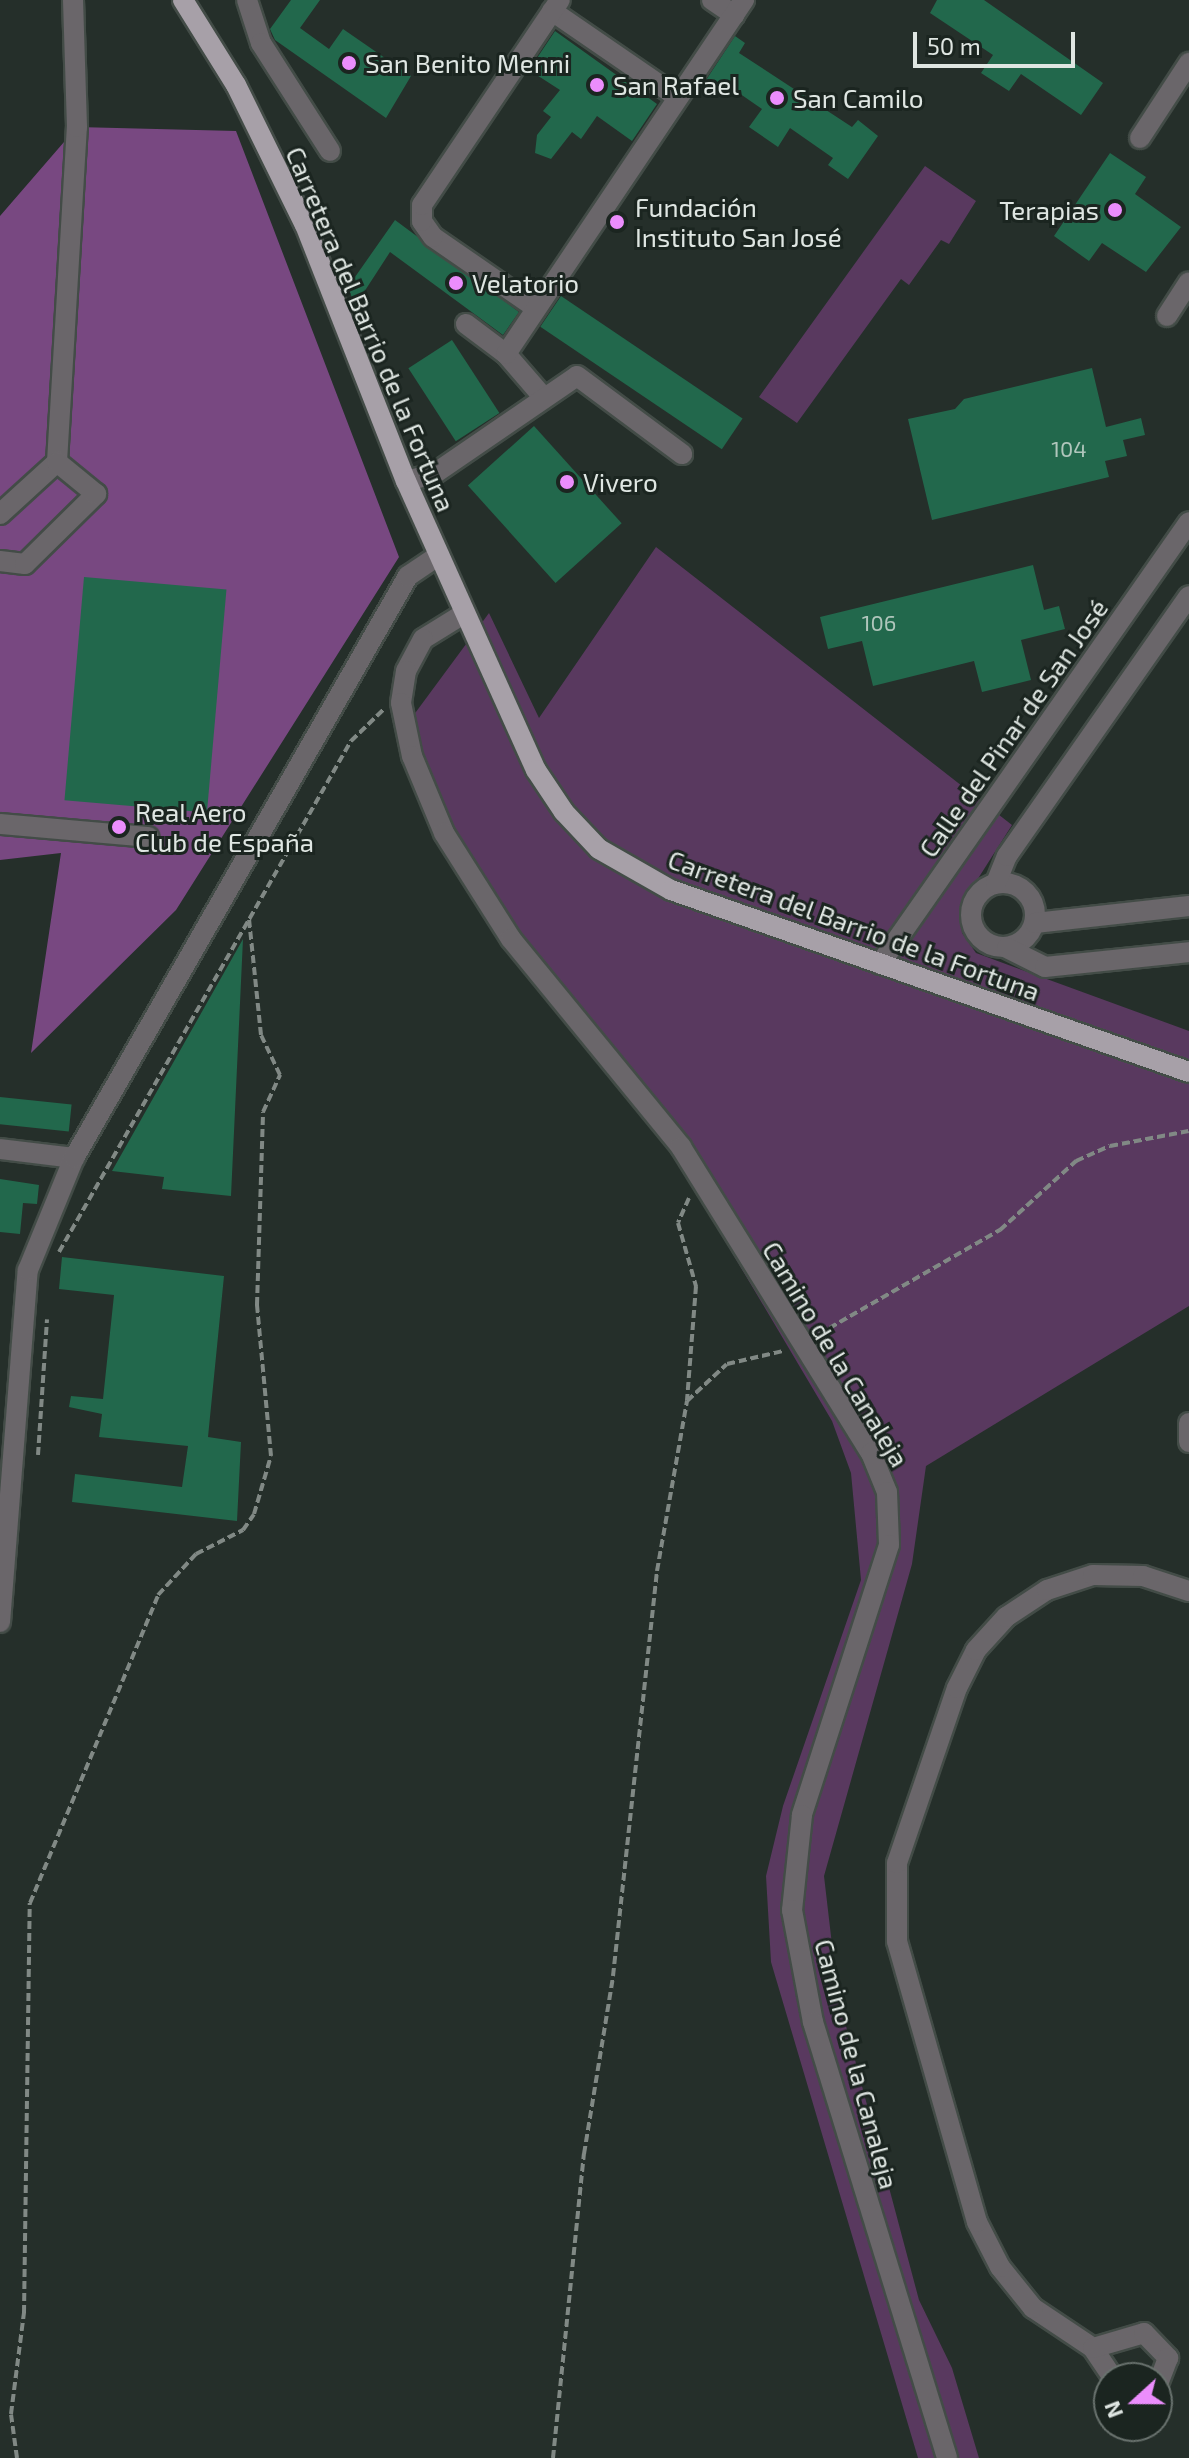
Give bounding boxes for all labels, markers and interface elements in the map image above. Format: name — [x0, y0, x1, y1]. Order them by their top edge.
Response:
scale bar — [917, 16, 1079, 66]
text: 50 m — [927, 31, 981, 60]
place label: San Benito Menni — [365, 47, 570, 79]
marker: San Benito Menni — [340, 54, 358, 72]
place label: San Rafael — [613, 69, 739, 101]
marker: San Rafael — [588, 76, 606, 94]
place label: San Camilo — [793, 82, 924, 114]
marker: San Camilo — [768, 89, 786, 107]
street label: Carretera del Barrio de la Fortuna — [280, 142, 462, 516]
place label: Fundación Instituto San José — [635, 191, 842, 252]
place label: Terapias — [999, 194, 1099, 226]
marker: Terapias — [1106, 201, 1124, 219]
marker: Fundación Instituto San José — [606, 211, 628, 233]
place label: Velatorio — [472, 267, 579, 299]
marker: Velatorio — [447, 274, 465, 292]
house number: 104 — [1051, 436, 1087, 462]
place label: Vivero — [583, 466, 658, 498]
marker: Vivero — [558, 473, 576, 491]
street label: Calle del Pinar de San José — [912, 592, 1114, 864]
house number: 106 — [862, 610, 896, 636]
place label: Real Aero Club de España — [135, 796, 314, 858]
marker: Real Aero Club de España — [110, 818, 128, 836]
street label: Carretera del Barrio de la Fortuna — [664, 843, 1044, 1007]
street label: Camino de la Canaleja — [756, 1236, 916, 1472]
street label: Camino de la Canaleja — [809, 1936, 905, 2192]
north arrow — [1093, 2362, 1173, 2442]
text: N — [1097, 2398, 1127, 2422]

